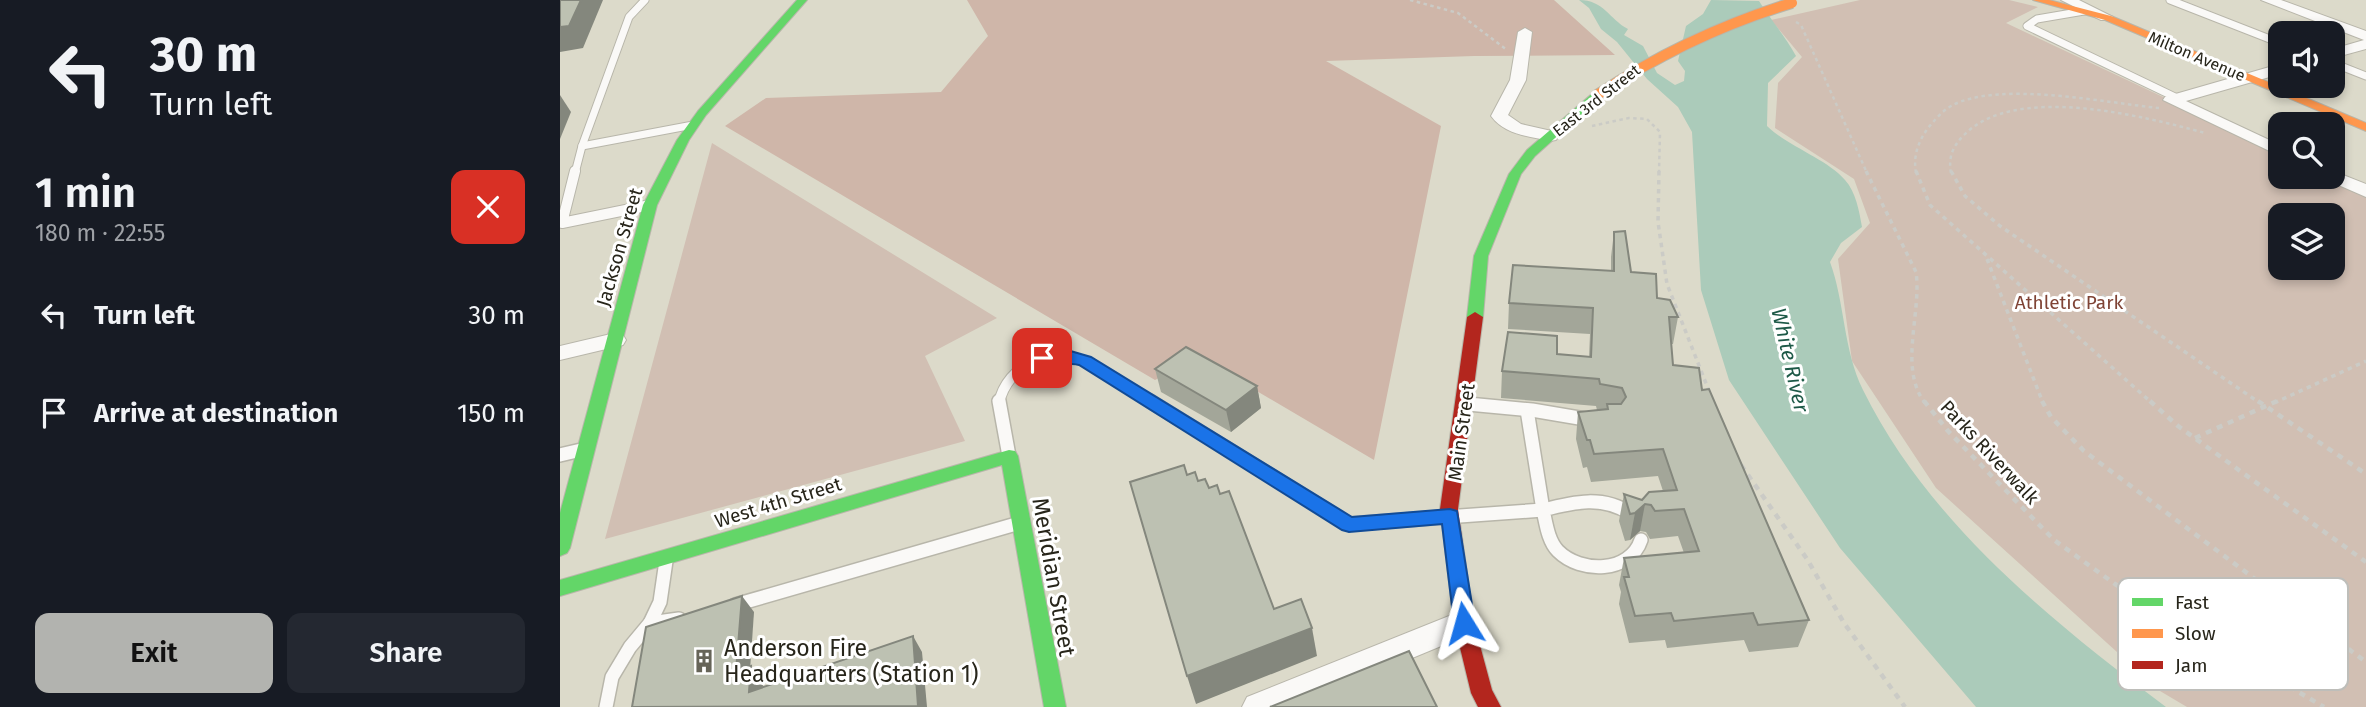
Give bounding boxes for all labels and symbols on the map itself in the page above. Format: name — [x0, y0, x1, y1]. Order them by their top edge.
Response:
street label: Milton Avenue — [2146, 28, 2248, 85]
street label: East 3rd Street — [1549, 60, 1644, 140]
street label: Jackson Street — [592, 185, 647, 309]
park label: Athletic Park — [2015, 291, 2123, 314]
water label: White River — [1765, 305, 1815, 416]
pin — [1012, 328, 1072, 388]
street label: Main Street — [1443, 382, 1480, 482]
street label: Parks Riverwalk — [1936, 396, 2044, 509]
street label: West 4th Street — [712, 472, 844, 533]
street label: Meridian Street — [1026, 496, 1082, 659]
legend — [2118, 578, 2348, 690]
position arrow — [1427, 586, 1501, 660]
text: Fast — [2175, 591, 2209, 614]
text: Slow — [2175, 622, 2216, 645]
place label: Anderson Fire Headquarters (Station 1) — [724, 634, 978, 688]
building icon: Anderson Fire Headquarters (Station 1) — [690, 647, 718, 675]
text: Jam — [2175, 654, 2207, 677]

